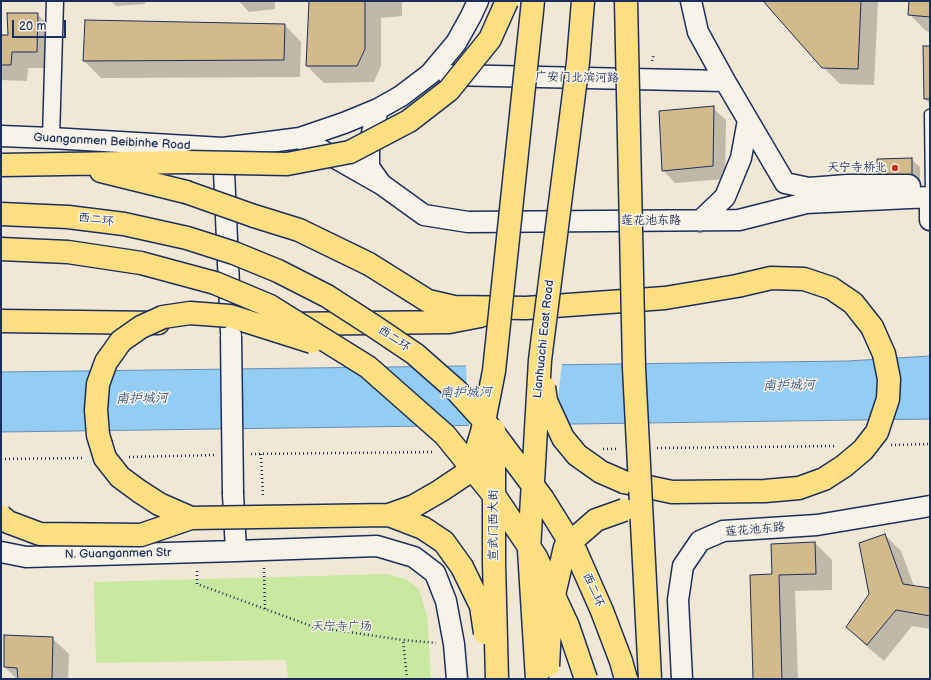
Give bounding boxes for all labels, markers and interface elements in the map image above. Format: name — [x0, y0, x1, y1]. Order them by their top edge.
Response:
scale bar — [14, 12, 68, 38]
text: 20 m — [19, 19, 46, 34]
street label: 广安门北滨河路 — [535, 70, 619, 86]
street label: Guanganmen Beibinhe Road — [33, 131, 191, 153]
place label: 天宁寺桥北 — [827, 161, 887, 175]
marker: 天宁寺桥北 — [890, 163, 900, 173]
street label: 西二环 — [77, 211, 115, 229]
street label: 莲花池东路 — [621, 214, 681, 228]
street label: Lianhuachi East Road — [531, 279, 557, 399]
street label: 西二环 — [375, 323, 413, 355]
water label: 南护城河 — [763, 378, 815, 394]
water label: 南护城河 — [440, 385, 492, 401]
water label: 南护城河 — [116, 391, 168, 407]
street label: 宣武门西大街 — [487, 489, 501, 561]
street label: 莲花池东路 — [724, 520, 786, 540]
street label: N. Guanganmen Str — [65, 546, 171, 562]
street label: 西二环 — [579, 571, 607, 609]
park label: 天宁寺广场 — [312, 620, 372, 634]

